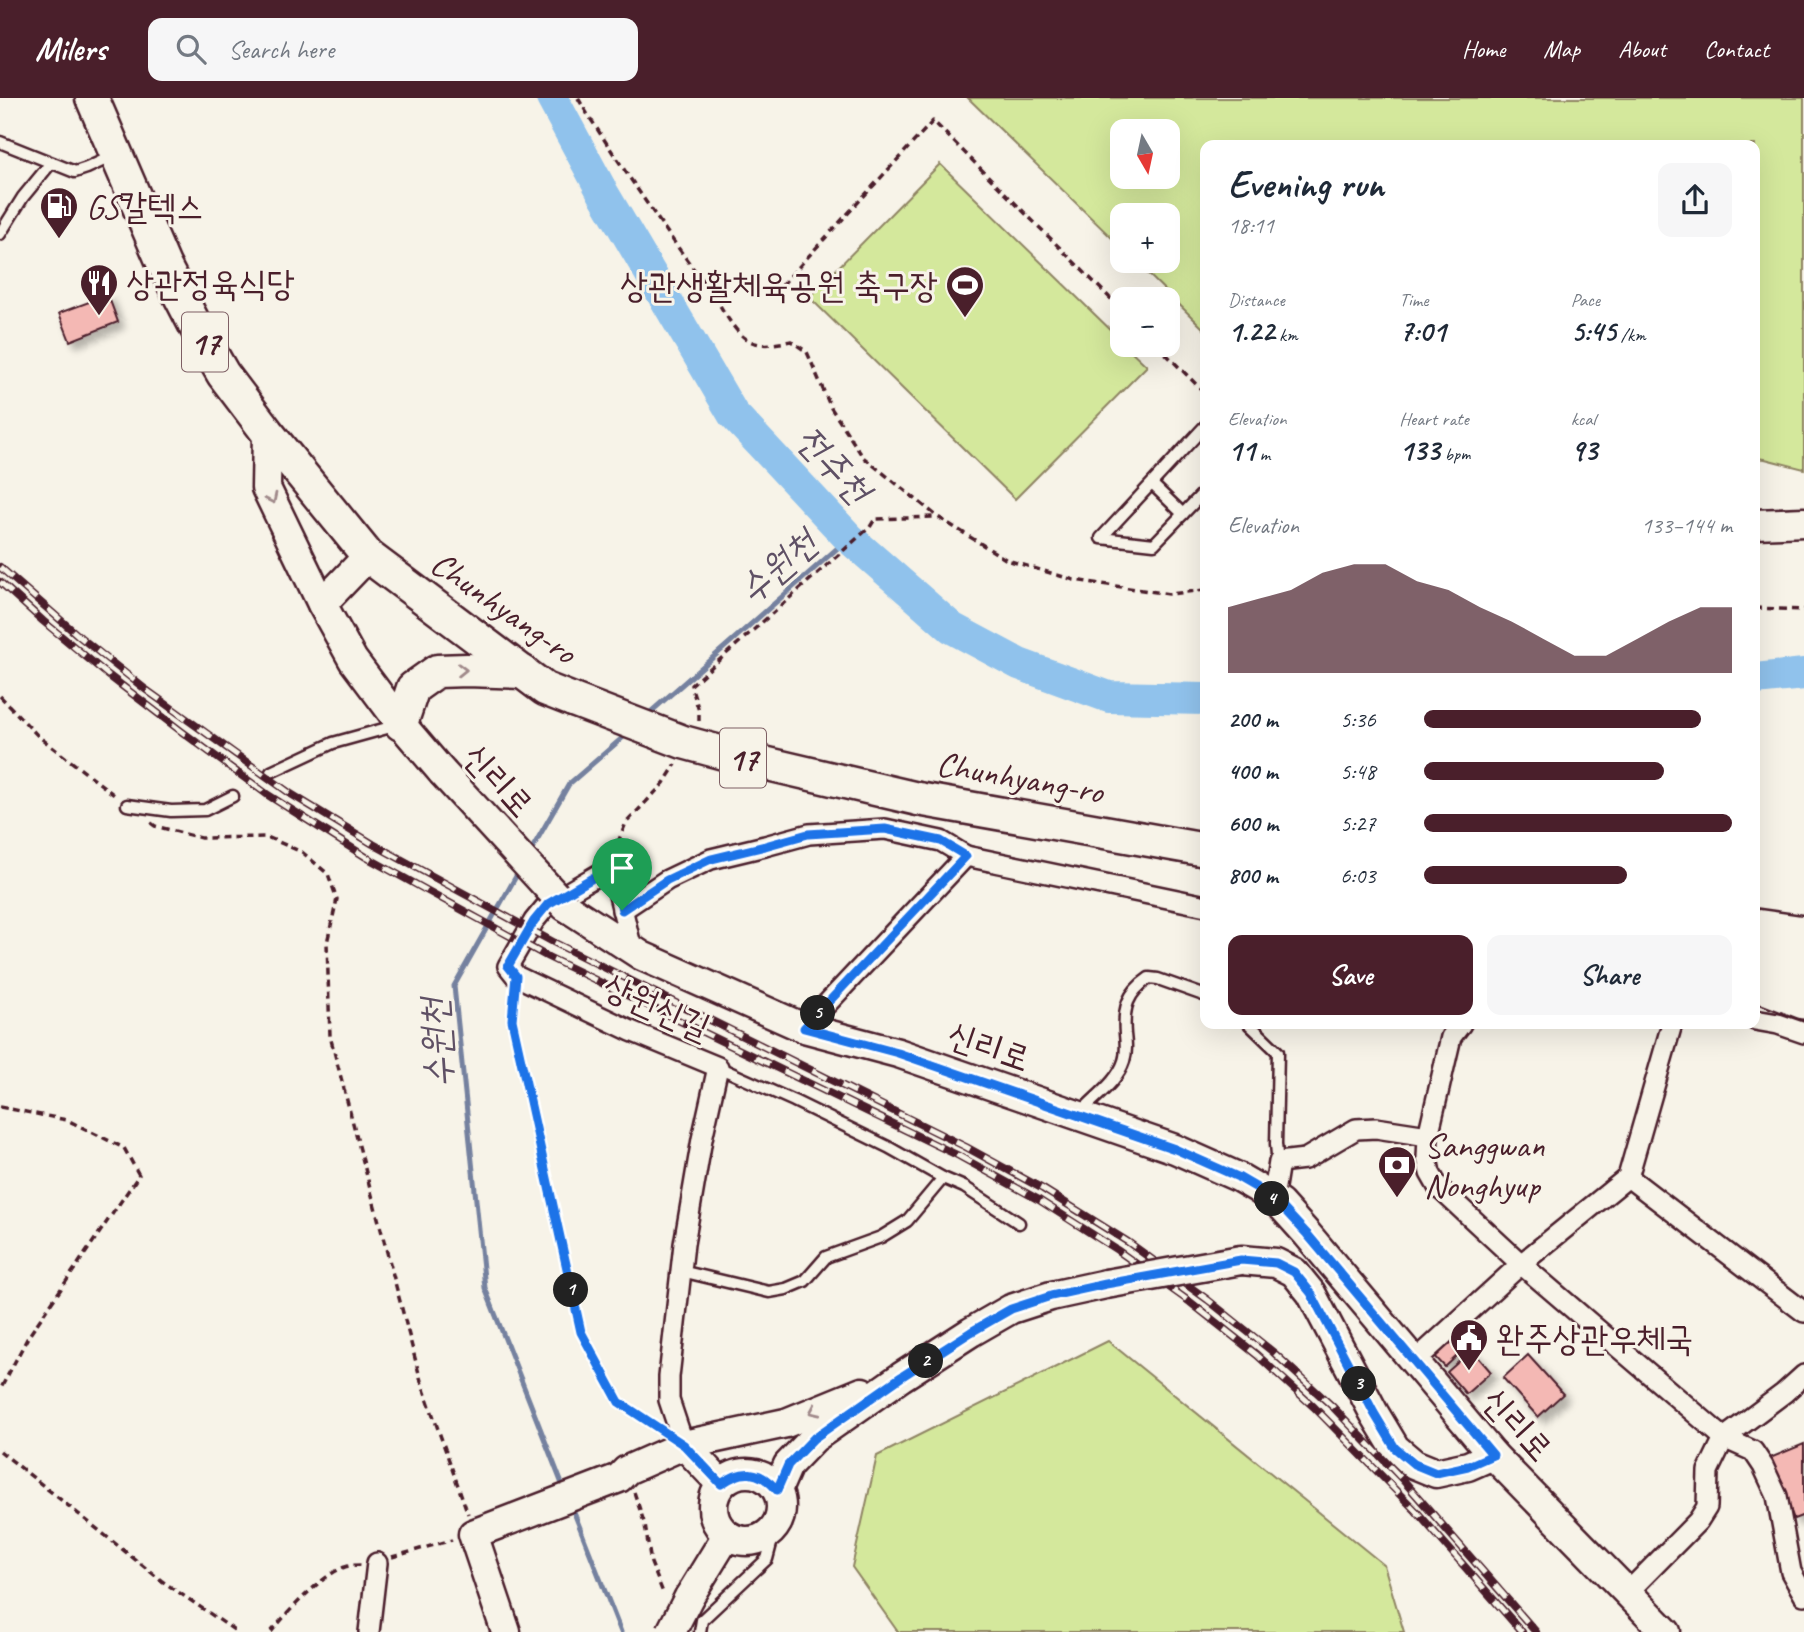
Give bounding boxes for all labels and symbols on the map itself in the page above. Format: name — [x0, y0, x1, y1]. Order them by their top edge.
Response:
north arrow — [1110, 119, 1180, 189]
place label: GS칼텍스 — [86, 184, 204, 229]
fuel station icon: GS칼텍스 — [38, 185, 80, 240]
place label: 상관정육식당 — [126, 261, 295, 306]
restaurant icon: 상관정육식당 — [78, 262, 120, 317]
place label: 상관생활체육공원 축구장 — [620, 263, 938, 308]
sports icon: 상관생활체육공원 축구장 — [944, 264, 986, 319]
road number: 17 — [182, 312, 228, 372]
water label: 전주천 — [786, 416, 883, 515]
one-way arrow — [264, 492, 278, 504]
water label: 수원천 — [728, 517, 829, 613]
street label: Chunhyang-ro — [422, 541, 587, 675]
one-way arrow — [457, 663, 468, 678]
road number: 17 — [720, 729, 766, 788]
street label: 신리로 — [454, 734, 544, 827]
street label: Chunhyang-ro — [933, 741, 1108, 815]
pin — [592, 838, 652, 910]
street label: 상원신길 — [596, 963, 717, 1050]
water label: 수원천 — [410, 994, 463, 1089]
pin: 5 — [800, 996, 836, 1030]
street label: 신리로 — [942, 1011, 1036, 1082]
place label: Sanggwan Nonghyup — [1424, 1123, 1545, 1208]
bank icon: Sanggwan Nonghyup — [1376, 1144, 1418, 1199]
pin: 4 — [1254, 1182, 1290, 1216]
pin: 1 — [554, 1272, 588, 1308]
place label: 완주상관우체국 — [1496, 1316, 1693, 1361]
public building icon: 완주상관우체국 — [1448, 1317, 1490, 1372]
pin: 2 — [908, 1344, 944, 1378]
pin: 3 — [1342, 1366, 1376, 1402]
street label: 신리로 — [1473, 1378, 1563, 1471]
one-way arrow — [809, 1403, 822, 1417]

